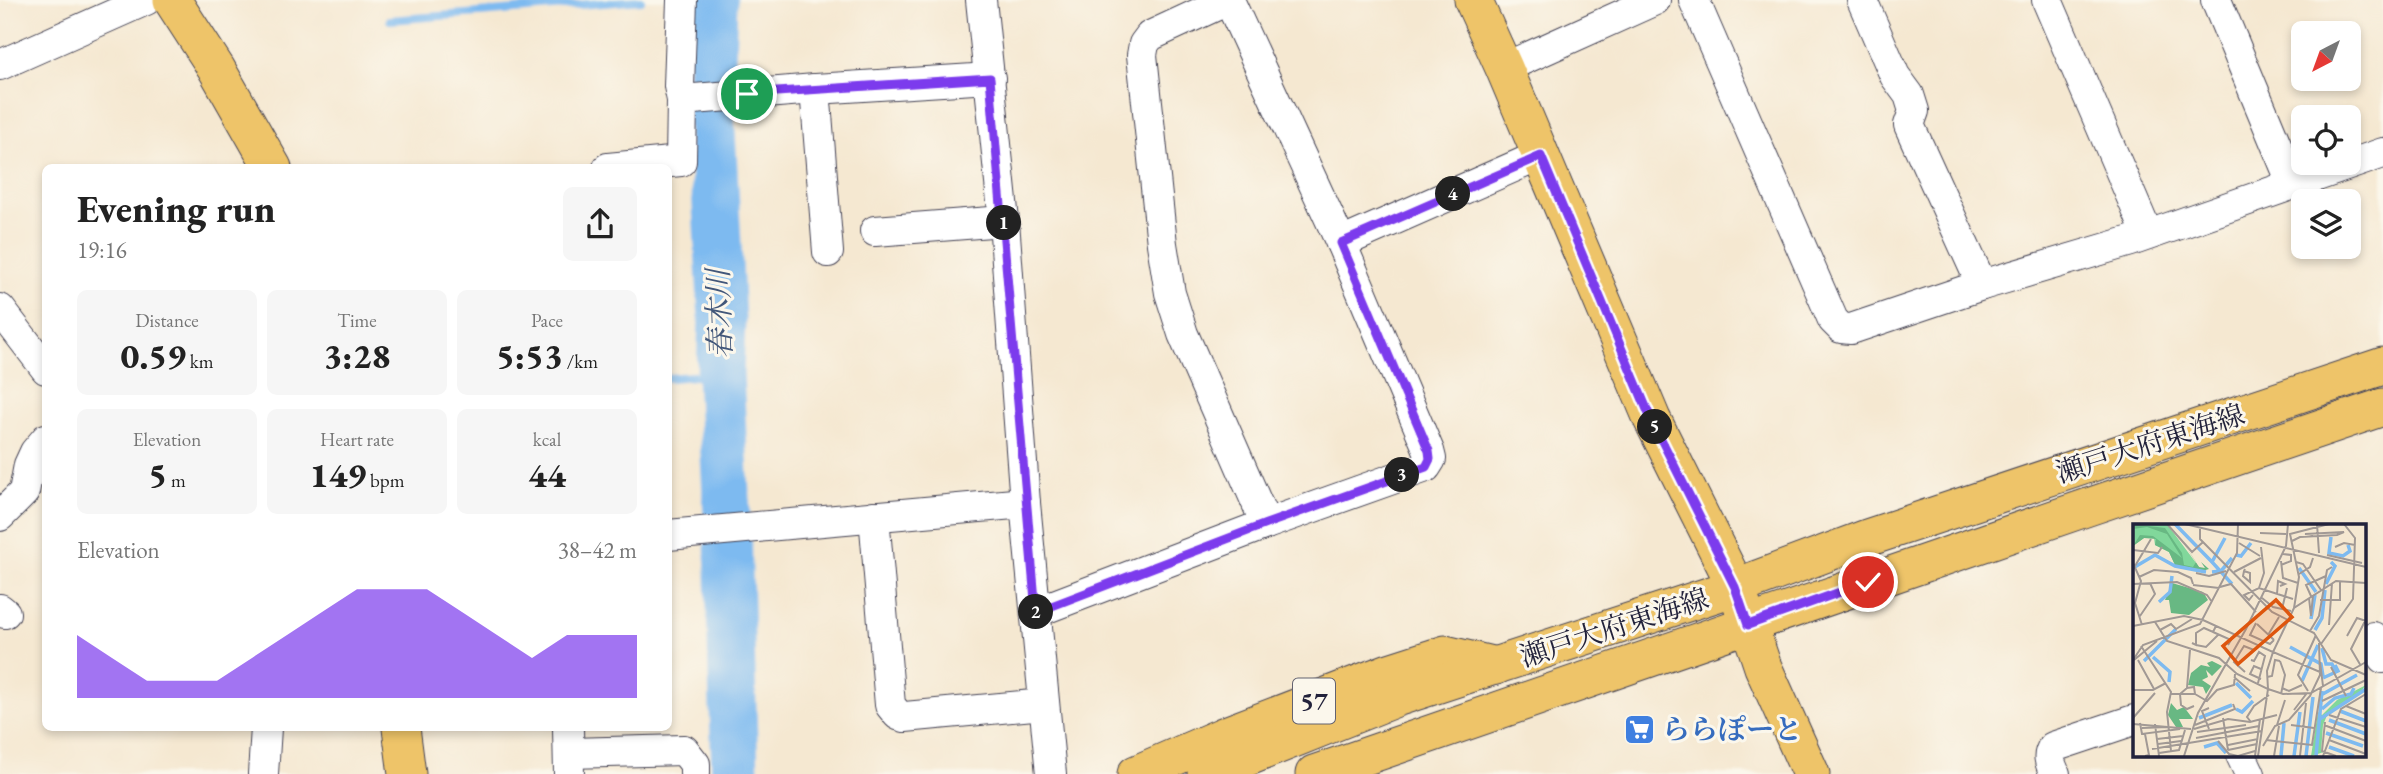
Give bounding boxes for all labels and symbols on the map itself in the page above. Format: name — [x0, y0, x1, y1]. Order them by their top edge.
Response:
north arrow — [2291, 21, 2361, 91]
pin — [717, 64, 777, 124]
pin: 4 — [1436, 176, 1470, 212]
pin: 1 — [986, 206, 1021, 241]
water label: 春木川 — [698, 265, 740, 360]
street label: 瀬戸大府東海線 — [2051, 396, 2249, 490]
pin: 5 — [1638, 410, 1672, 444]
pin: 3 — [1384, 458, 1420, 492]
inset map — [2133, 524, 2366, 756]
pin — [1838, 552, 1898, 612]
street label: 瀬戸大府東海線 — [1515, 580, 1713, 674]
pin: 2 — [1018, 594, 1054, 630]
road number: 57 — [1293, 678, 1335, 723]
place label: ららぽーと — [1662, 711, 1802, 747]
supermarket icon: ららぽーと — [1622, 712, 1656, 746]

